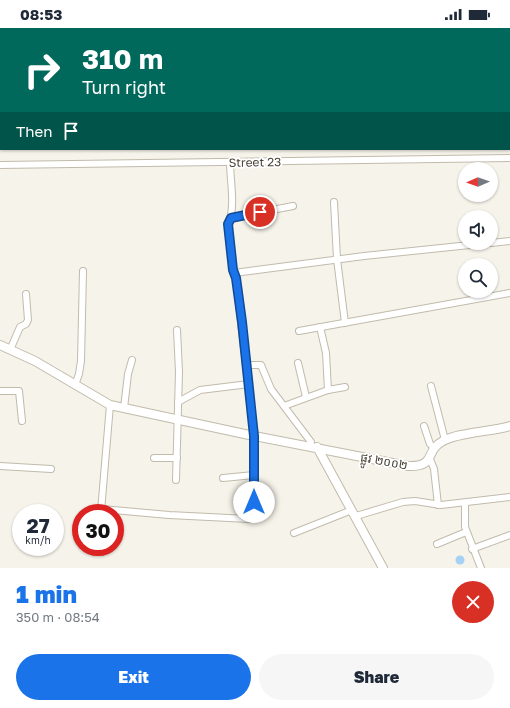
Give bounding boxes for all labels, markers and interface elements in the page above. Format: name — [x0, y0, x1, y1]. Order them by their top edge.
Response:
text: 08:53 — [20, 5, 62, 23]
text: 310 m — [82, 42, 163, 75]
icon: right — [16, 44, 68, 96]
text: Turn right — [82, 76, 166, 98]
icon: arrive — [60, 120, 82, 142]
text: Then — [16, 122, 52, 140]
street label: Street 23 — [229, 154, 281, 170]
north arrow — [458, 162, 498, 202]
map controls — [458, 162, 498, 298]
pin — [243, 195, 277, 229]
icon: arrive — [249, 201, 271, 223]
button: sound — [458, 210, 498, 250]
button: search — [458, 258, 498, 298]
street label: ផ្លូវ ២០០២ — [359, 449, 409, 476]
position arrow — [233, 481, 275, 523]
speed limit sign: 30 — [72, 504, 124, 556]
text: 27 — [26, 513, 50, 537]
text: km/h — [25, 534, 51, 546]
text: 1 min — [16, 579, 77, 608]
button: close — [452, 581, 494, 623]
text: 350 m · 08:54 — [16, 609, 100, 625]
button: Exit — [16, 654, 251, 700]
button: Share — [259, 654, 494, 700]

